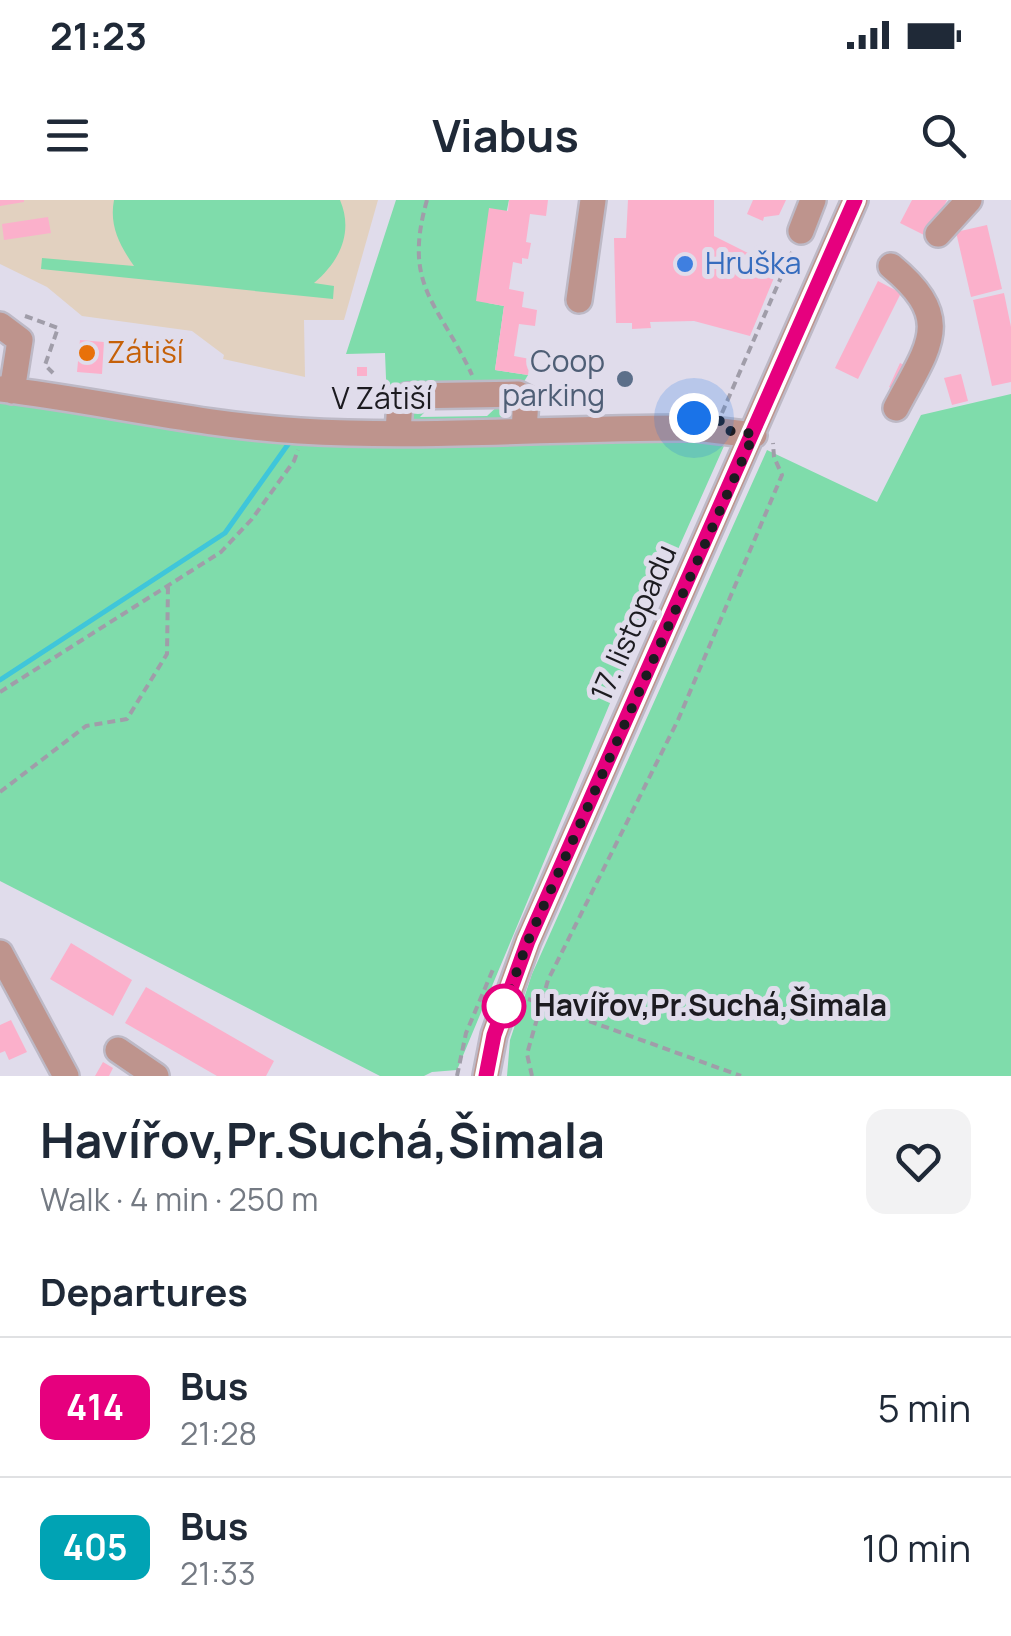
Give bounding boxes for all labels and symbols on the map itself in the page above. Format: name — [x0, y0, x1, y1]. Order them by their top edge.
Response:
place label: Hruška — [705, 242, 801, 283]
marker: Hruška — [674, 253, 696, 275]
place label: Zátiší — [107, 331, 184, 372]
place label: Coop parking — [502, 340, 605, 415]
marker: Zátiší — [76, 342, 98, 364]
marker: Coop parking — [614, 368, 636, 390]
street label: V Zátiší — [332, 377, 432, 418]
your location — [669, 393, 719, 443]
street label: 17. listopadu — [580, 538, 685, 707]
place label: Havířov,Pr.Suchá,Šimala — [534, 984, 887, 1025]
marker: Havířov,Pr.Suchá,Šimala — [483, 985, 525, 1027]

